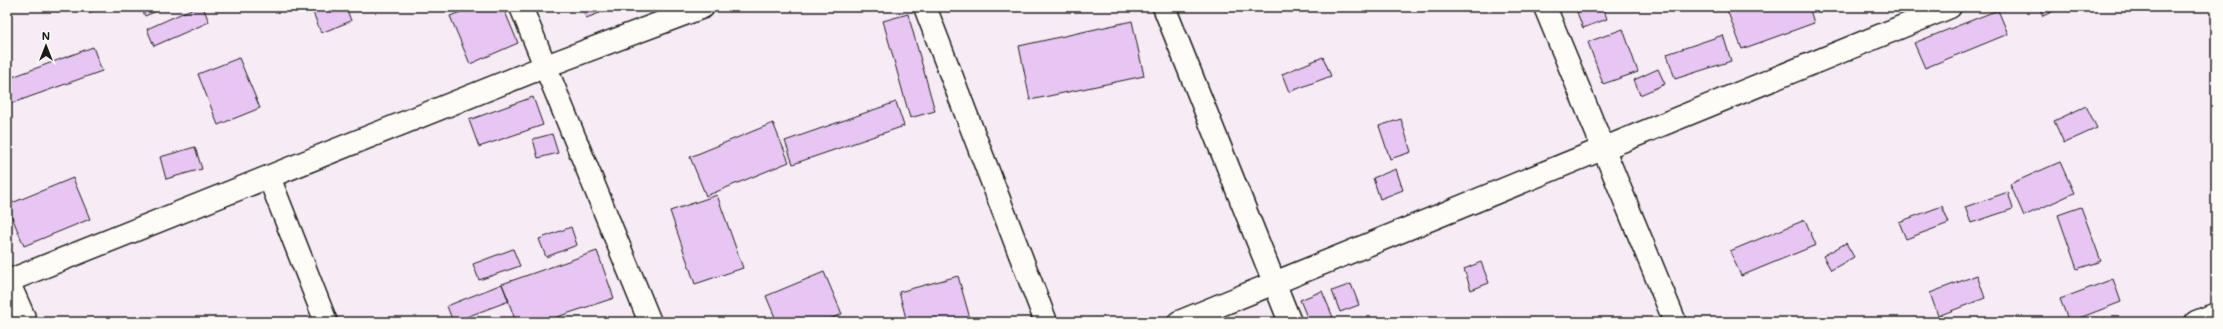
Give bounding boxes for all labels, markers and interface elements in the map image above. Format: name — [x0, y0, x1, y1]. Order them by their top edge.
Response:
north arrow — [26, 26, 66, 66]
text: N — [42, 28, 50, 43]

